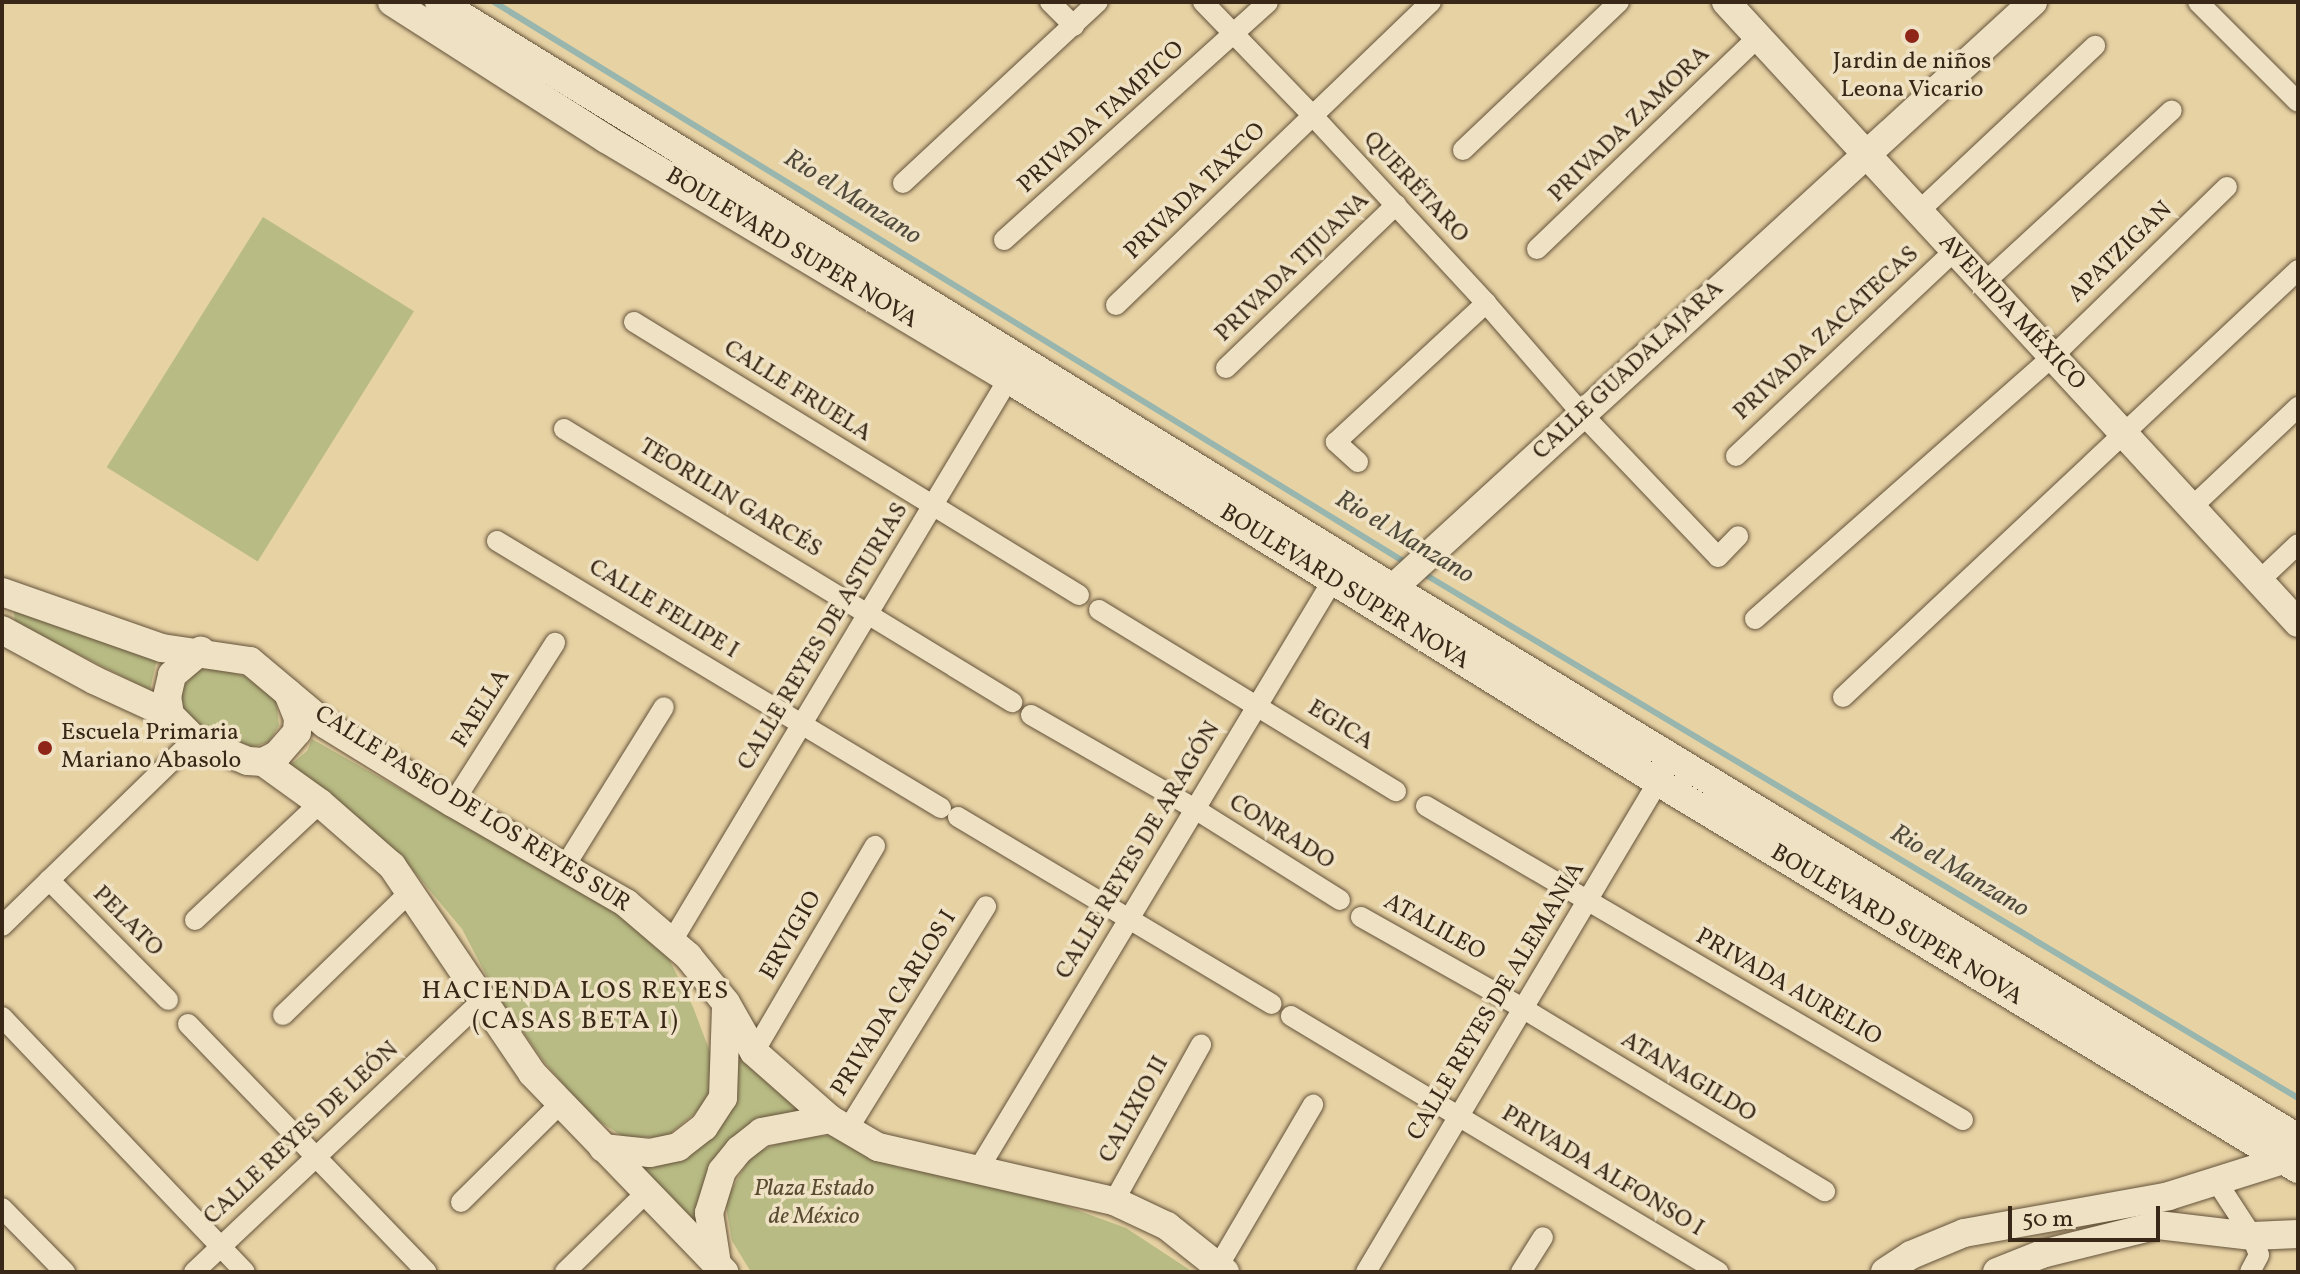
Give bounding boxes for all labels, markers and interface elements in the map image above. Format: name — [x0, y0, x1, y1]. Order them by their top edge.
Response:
marker: Jardin de niños Leona Vicario — [1903, 27, 1921, 45]
street label: PRIVADA TAMPICO — [1013, 36, 1191, 200]
street label: PRIVADA ZAMORA — [1543, 41, 1717, 209]
place label: Jardin de niños Leona Vicario — [1833, 49, 1991, 105]
street label: PRIVADA TAXCO — [1119, 117, 1273, 267]
street label: QUERÉTARO — [1356, 126, 1474, 250]
water label: Rio el Manzano — [778, 143, 926, 253]
street label: BOULEVARD SUPER NOVA — [660, 162, 922, 336]
street label: PRIVADA TIJUANA — [1210, 187, 1376, 349]
street label: APATZIGAN — [2063, 196, 2179, 310]
street label: AVENIDA MÉXICO — [1931, 229, 2091, 397]
street label: PRIVADA ZACATECAS — [1728, 241, 1926, 427]
street label: CALLE GUADALAJARA — [1528, 275, 1730, 467]
street label: CALLE FRUELA — [718, 335, 876, 449]
street label: TEORILIN GARCÉS — [633, 433, 827, 565]
water label: Rio el Manzano — [1329, 484, 1479, 592]
street label: CALLE REYES DE ASTURIAS — [733, 498, 915, 776]
street label: BOULEVARD SUPER NOVA — [1214, 499, 1474, 677]
street label: CALLE FELIPE I — [583, 554, 743, 666]
street label: FAELLA — [447, 664, 517, 754]
street label: EGICA — [1302, 695, 1378, 757]
street label: CALLE PASEO DE LOS REYES SUR — [309, 700, 635, 920]
street label: CALLE REYES DE ARAGÓN — [1051, 717, 1227, 985]
place label: Escuela Primaria Mariano Abasolo — [61, 720, 241, 776]
marker: Escuela Primaria Mariano Abasolo — [36, 739, 54, 757]
street label: CONRADO — [1223, 789, 1339, 877]
water label: Rio el Manzano — [1884, 818, 2034, 926]
street label: BOULEVARD SUPER NOVA — [1765, 839, 2027, 1013]
street label: CALLE REYES DE ALEMANIA — [1402, 857, 1592, 1147]
street label: PELATO — [86, 881, 168, 963]
street label: ERVIGIO — [755, 886, 829, 986]
street label: ATALILEO — [1378, 888, 1490, 968]
street label: PRIVADA CARLOS I — [826, 906, 964, 1102]
street label: PRIVADA AURELIO — [1690, 923, 1886, 1053]
district label: HACIENDA LOS REYES (CASAS BETA I) — [422, 976, 730, 1038]
street label: ATANAGILDO — [1615, 1026, 1761, 1130]
street label: CALLE REYES DE LEÓN — [199, 1036, 405, 1232]
street label: CALIXIO II — [1094, 1051, 1176, 1169]
street label: PRIVADA ALFONSO I — [1496, 1100, 1708, 1244]
park label: Plaza Estado de México — [754, 1176, 874, 1232]
scale bar — [2012, 1190, 2164, 1240]
text: 50 m — [2022, 1203, 2074, 1237]

